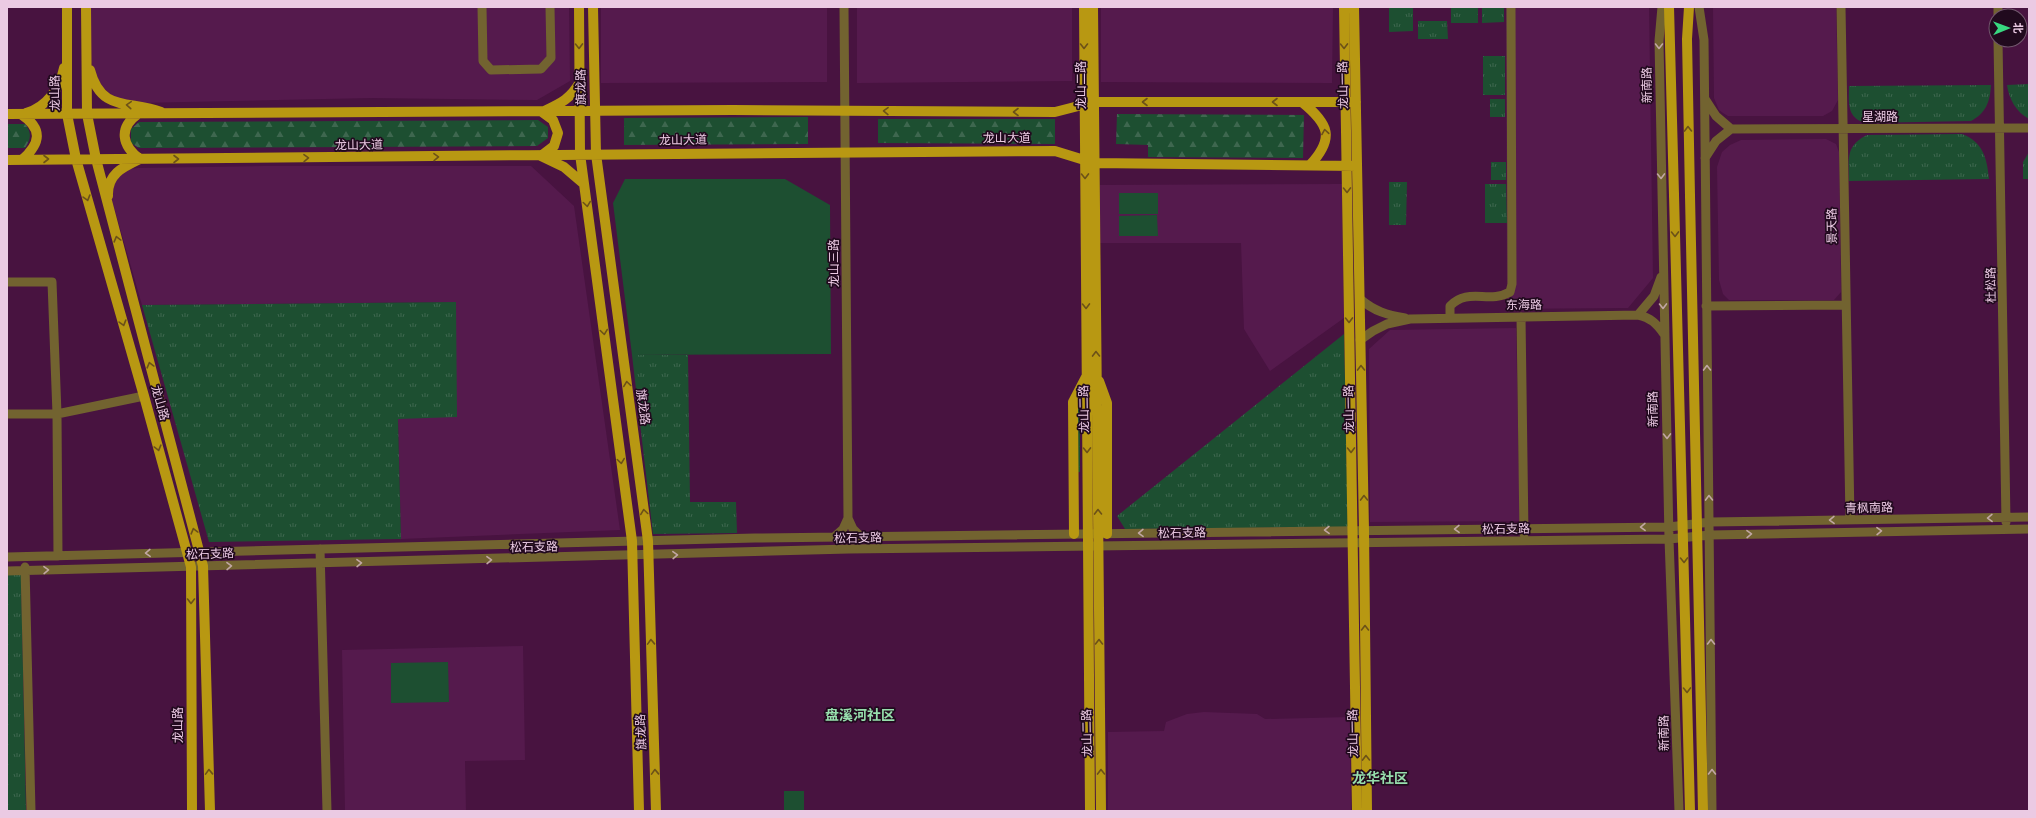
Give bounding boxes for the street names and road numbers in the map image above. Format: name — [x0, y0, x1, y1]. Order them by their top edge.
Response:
street label: 龙山二路 — [1074, 61, 1088, 109]
street label: 龙山一路 — [1336, 61, 1350, 109]
street label: 新南路 — [1640, 67, 1654, 103]
street label: 旗龙路 — [574, 69, 588, 105]
street label: 龙山路 — [48, 75, 62, 111]
street label: 星湖路 — [1862, 110, 1898, 124]
street label: 龙山大道 — [983, 131, 1031, 145]
street label: 龙山大道 — [659, 133, 707, 147]
street label: 龙山大道 — [335, 138, 383, 152]
street label: 景天路 — [1825, 208, 1839, 244]
street label: 龙山三路 — [827, 239, 841, 287]
street label: 杜松路 — [1984, 267, 1998, 303]
street label: 东海路 — [1506, 298, 1542, 312]
street label: 龙山路 — [148, 384, 172, 422]
street label: 龙山二路 — [1077, 385, 1091, 433]
street label: 龙山一路 — [1342, 385, 1356, 433]
street label: 旗龙路 — [634, 388, 652, 426]
street label: 新南路 — [1646, 391, 1660, 427]
street label: 青枫南路 — [1845, 501, 1893, 515]
street label: 松石支路 — [1482, 522, 1530, 536]
street label: 松石支路 — [1158, 526, 1206, 540]
street label: 松石支路 — [834, 531, 882, 545]
street label: 松石支路 — [510, 540, 558, 554]
street label: 松石支路 — [186, 546, 234, 562]
street label: 龙山路 — [171, 707, 185, 743]
street label: 龙山二路 — [1080, 709, 1094, 757]
street label: 龙山一路 — [1346, 709, 1360, 757]
street label: 旗龙路 — [633, 714, 649, 750]
street label: 新南路 — [1657, 715, 1671, 751]

